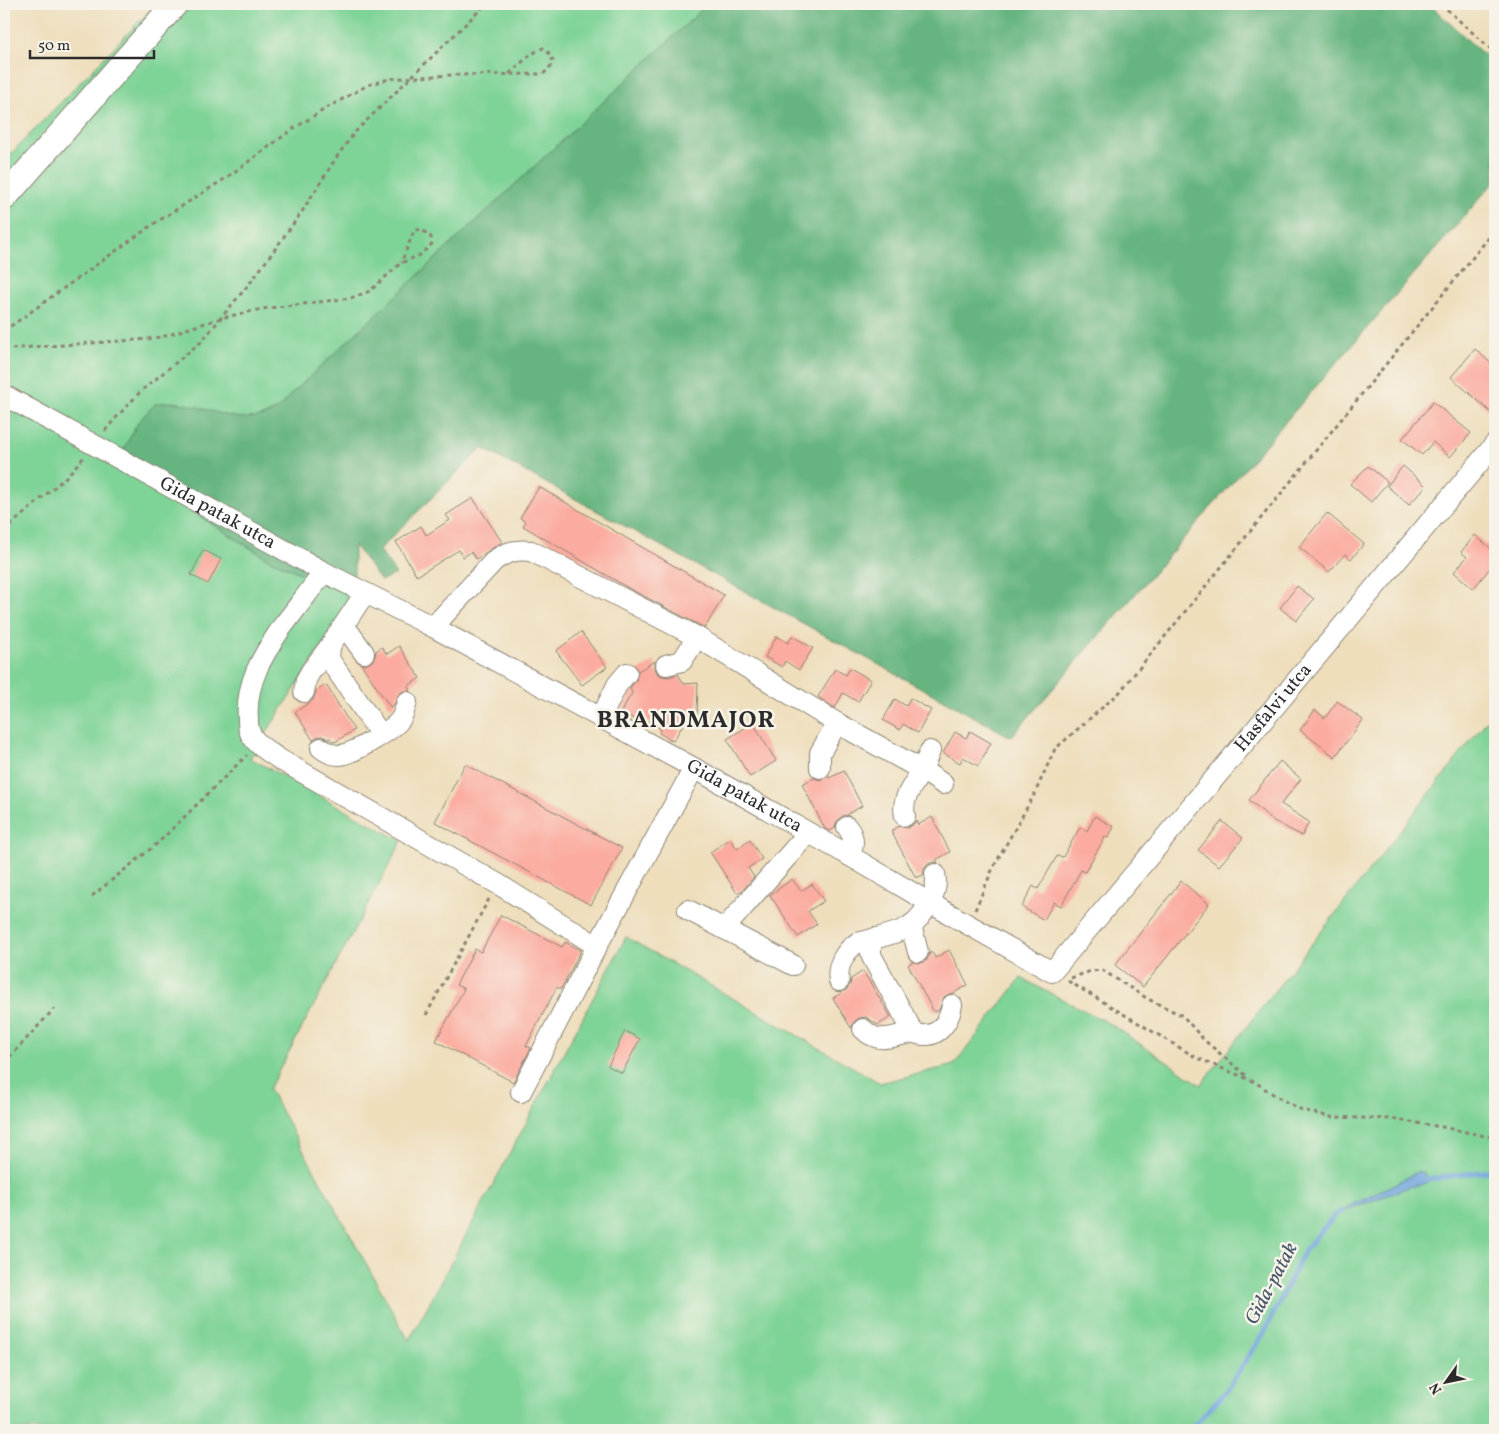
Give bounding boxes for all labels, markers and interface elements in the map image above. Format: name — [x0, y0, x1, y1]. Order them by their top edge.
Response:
scale bar — [30, 28, 154, 60]
text: 50 m — [38, 36, 70, 57]
street label: Gida patak utca — [155, 470, 280, 556]
street label: Hasfalvi utca — [1229, 658, 1318, 758]
district label: BRANDMAJOR — [597, 704, 775, 738]
street label: Gida patak utca — [682, 753, 807, 839]
water label: Gida-patak — [1239, 1238, 1305, 1330]
north arrow — [1422, 1356, 1472, 1406]
text: N — [1426, 1379, 1447, 1398]

